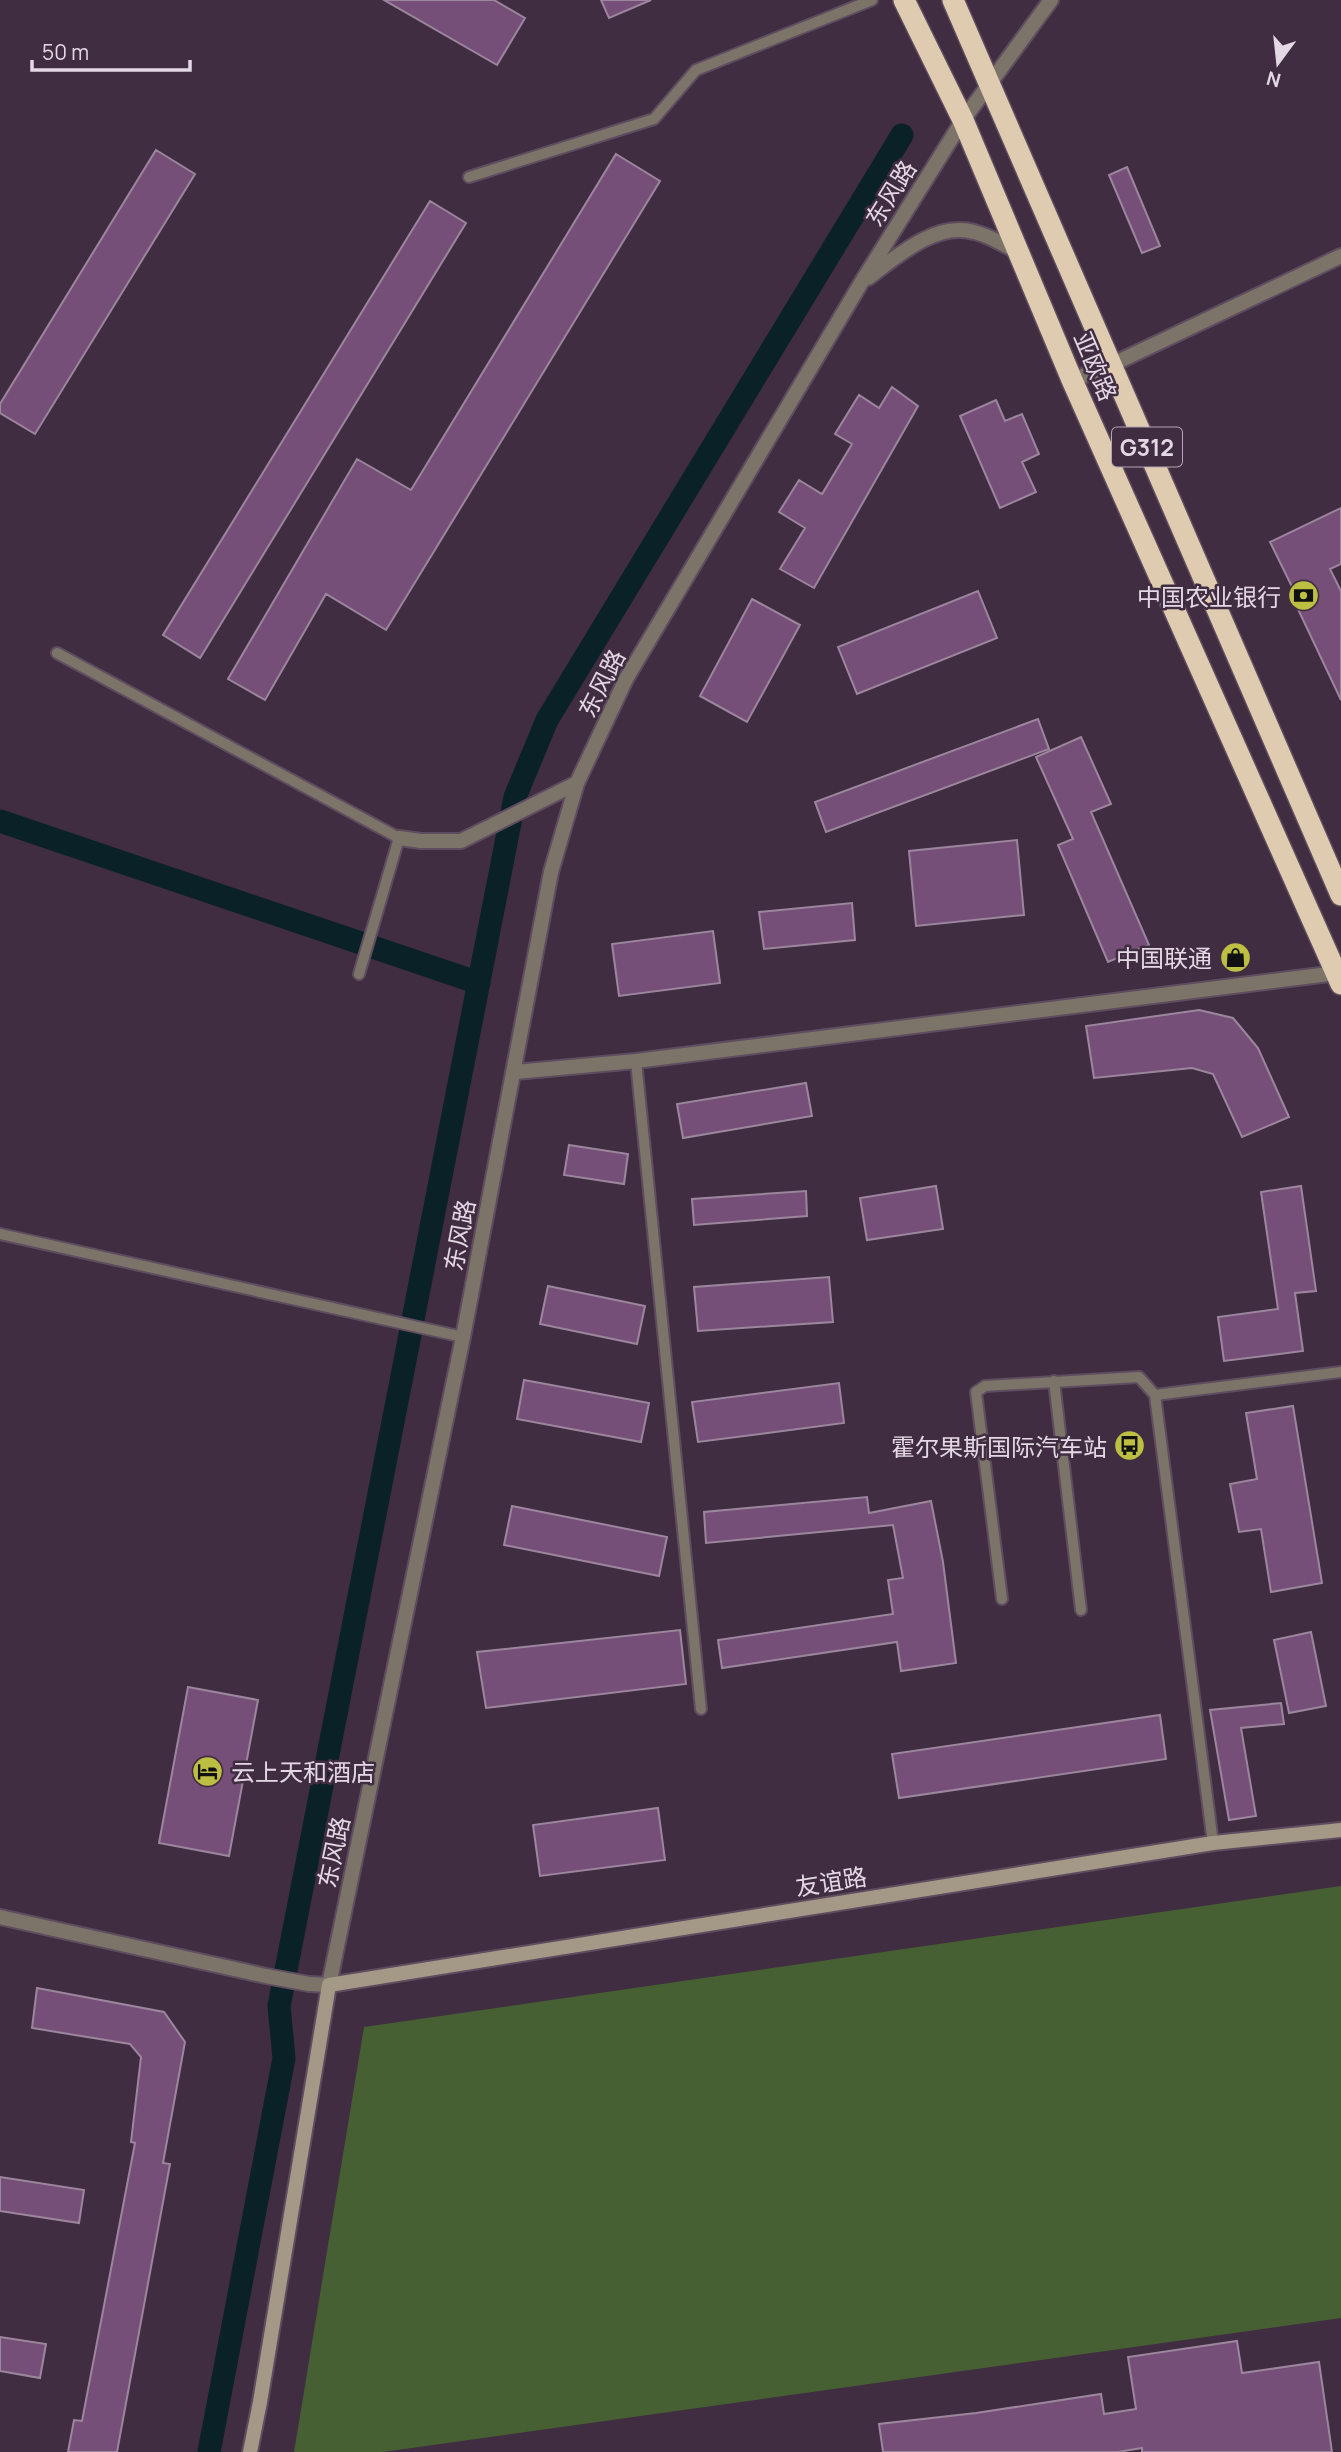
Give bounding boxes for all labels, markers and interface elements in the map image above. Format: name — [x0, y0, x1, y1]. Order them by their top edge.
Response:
scale bar — [32, 28, 189, 72]
north arrow — [1243, 28, 1313, 98]
text: 50 m — [42, 38, 89, 66]
text: N — [1264, 65, 1284, 94]
street label: 东风路 — [857, 154, 923, 232]
street label: 亚欧路 — [1067, 326, 1125, 406]
road number: G312 — [1112, 428, 1182, 466]
bank icon: 中国农业银行 — [1287, 579, 1321, 613]
place label: 中国农业银行 — [1137, 580, 1281, 613]
street label: 东风路 — [570, 643, 632, 723]
shop icon: 中国联通 — [1218, 940, 1252, 974]
place label: 中国联通 — [1116, 941, 1212, 974]
street label: 东风路 — [436, 1197, 482, 1273]
bus stop icon: 霍尔果斯国际汽车站 — [1113, 1429, 1147, 1463]
place label: 霍尔果斯国际汽车站 — [891, 1430, 1107, 1463]
hotel icon: 云上天和酒店 — [191, 1754, 225, 1788]
place label: 云上天和酒店 — [231, 1755, 375, 1788]
street label: 东风路 — [309, 1813, 357, 1891]
street label: 友谊路 — [793, 1859, 869, 1903]

